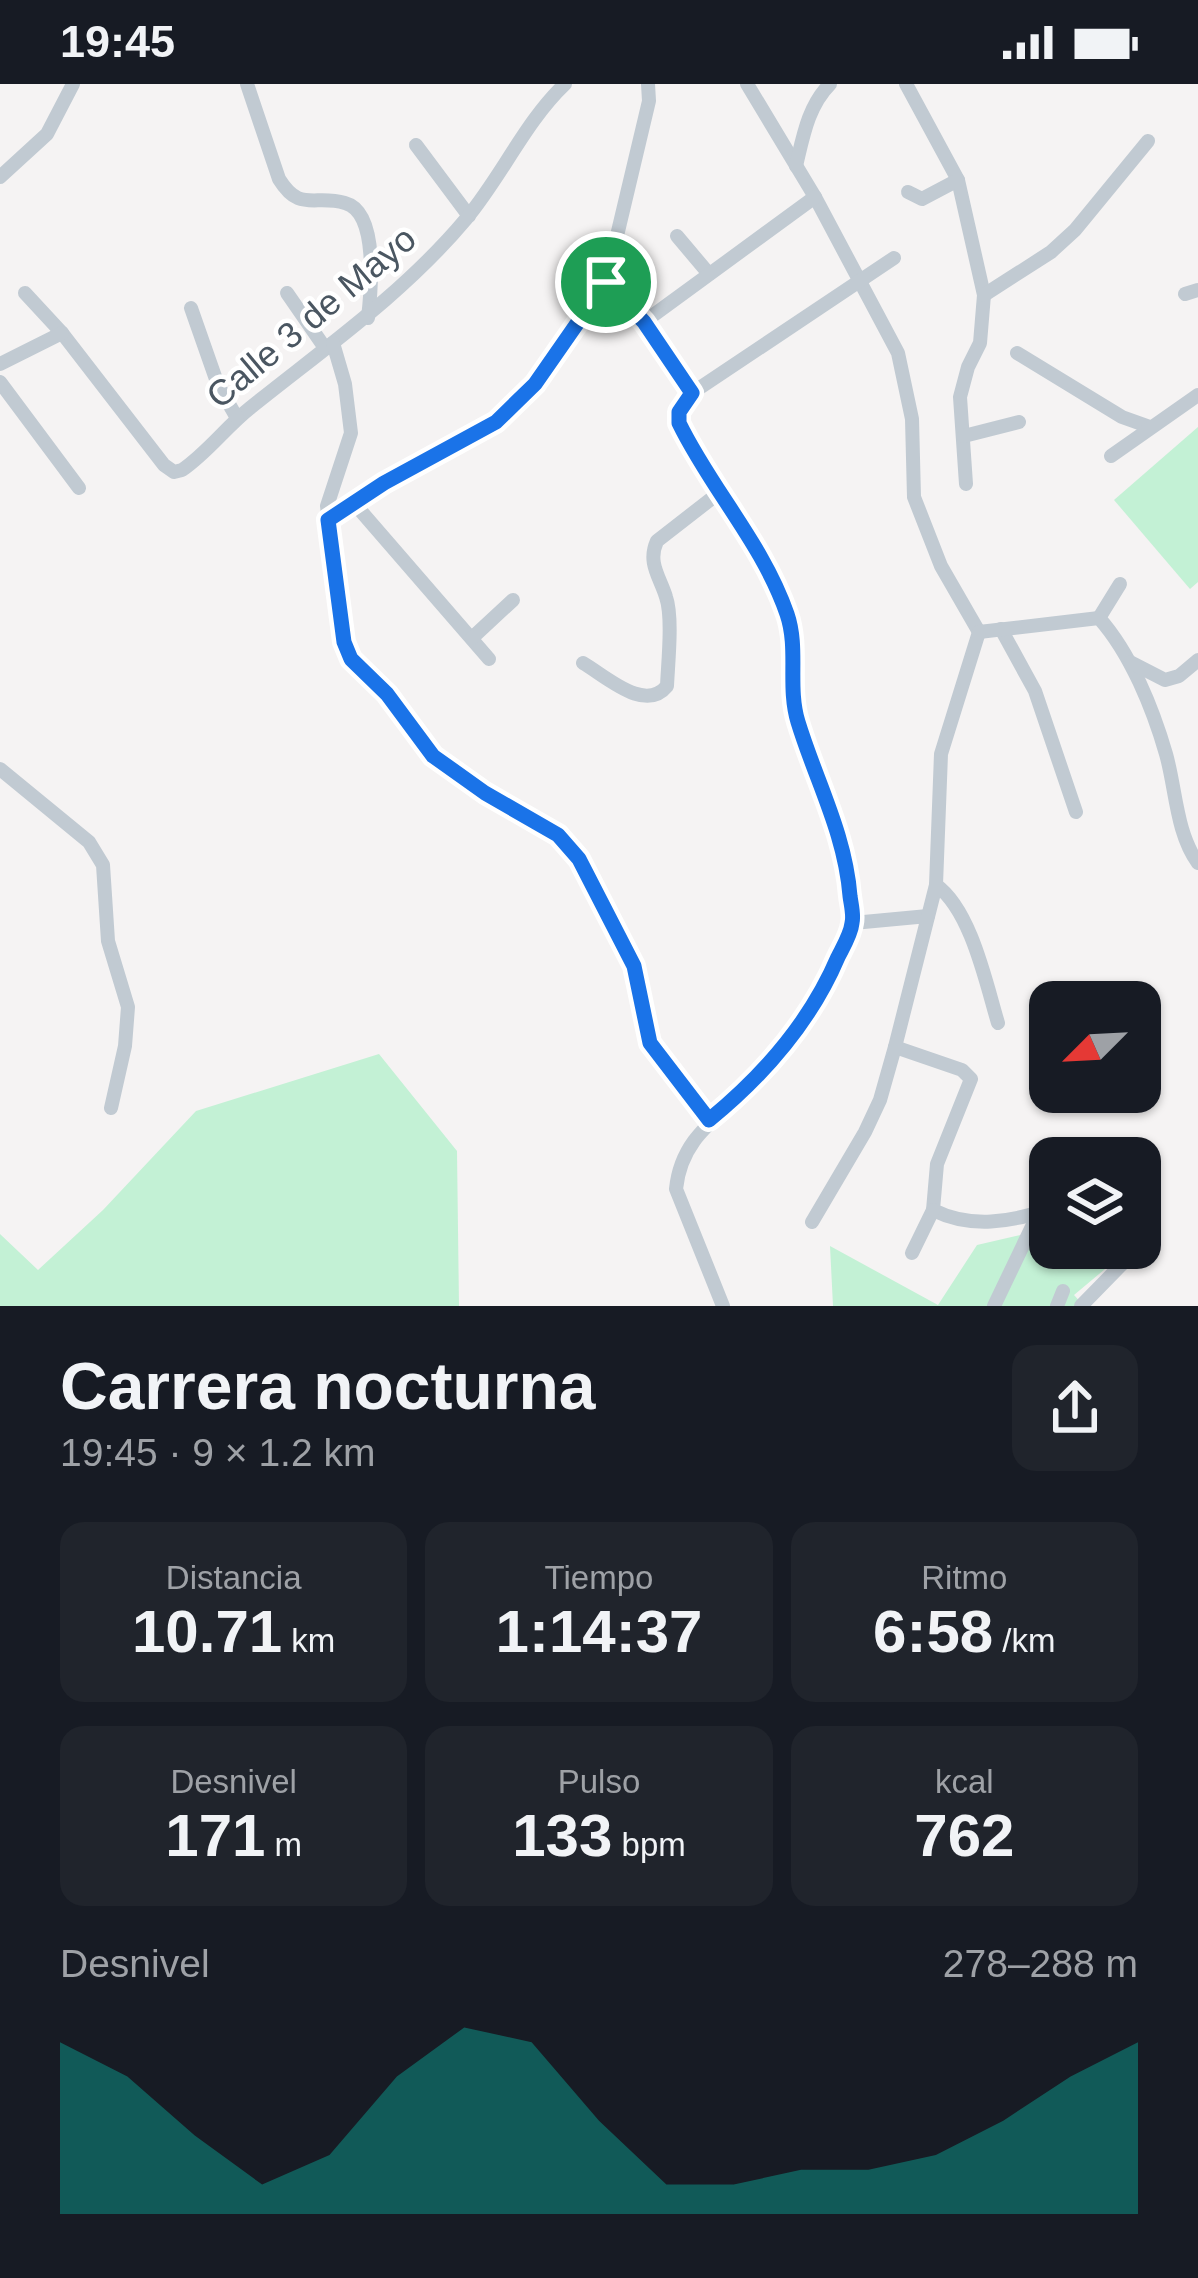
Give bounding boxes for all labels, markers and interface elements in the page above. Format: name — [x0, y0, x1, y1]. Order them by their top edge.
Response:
text: 19:45 — [60, 16, 175, 67]
street label: Calle 3 de Mayo — [198, 218, 424, 416]
pin — [555, 231, 657, 333]
icon: arrive — [573, 249, 639, 315]
north arrow — [1029, 981, 1161, 1113]
map controls — [1029, 981, 1161, 1269]
button: layers — [1029, 1137, 1161, 1269]
button: share — [1012, 1345, 1138, 1471]
text: Carrera nocturna — [60, 1349, 596, 1423]
text: 19:45 · 9 × 1.2 km — [60, 1431, 375, 1474]
text: Distancia — [166, 1559, 302, 1596]
text: Tiempo — [545, 1559, 653, 1596]
text: Ritmo — [921, 1559, 1007, 1596]
text: 10.71 — [132, 1598, 282, 1665]
text: 1:14:37 — [496, 1598, 702, 1665]
text: 6:58 — [873, 1598, 993, 1665]
text: km — [282, 1622, 335, 1659]
text: /km — [993, 1622, 1056, 1659]
text: Desnivel — [170, 1763, 297, 1800]
text: Pulso — [558, 1763, 640, 1800]
text: kcal — [935, 1763, 994, 1800]
text: 171 — [165, 1802, 265, 1869]
text: 133 — [512, 1802, 612, 1869]
text: 762 — [914, 1802, 1014, 1869]
text: m — [265, 1826, 302, 1863]
text: bpm — [612, 1826, 686, 1863]
text: Desnivel — [60, 1942, 210, 1985]
text: 278–288 m — [943, 1942, 1138, 1985]

